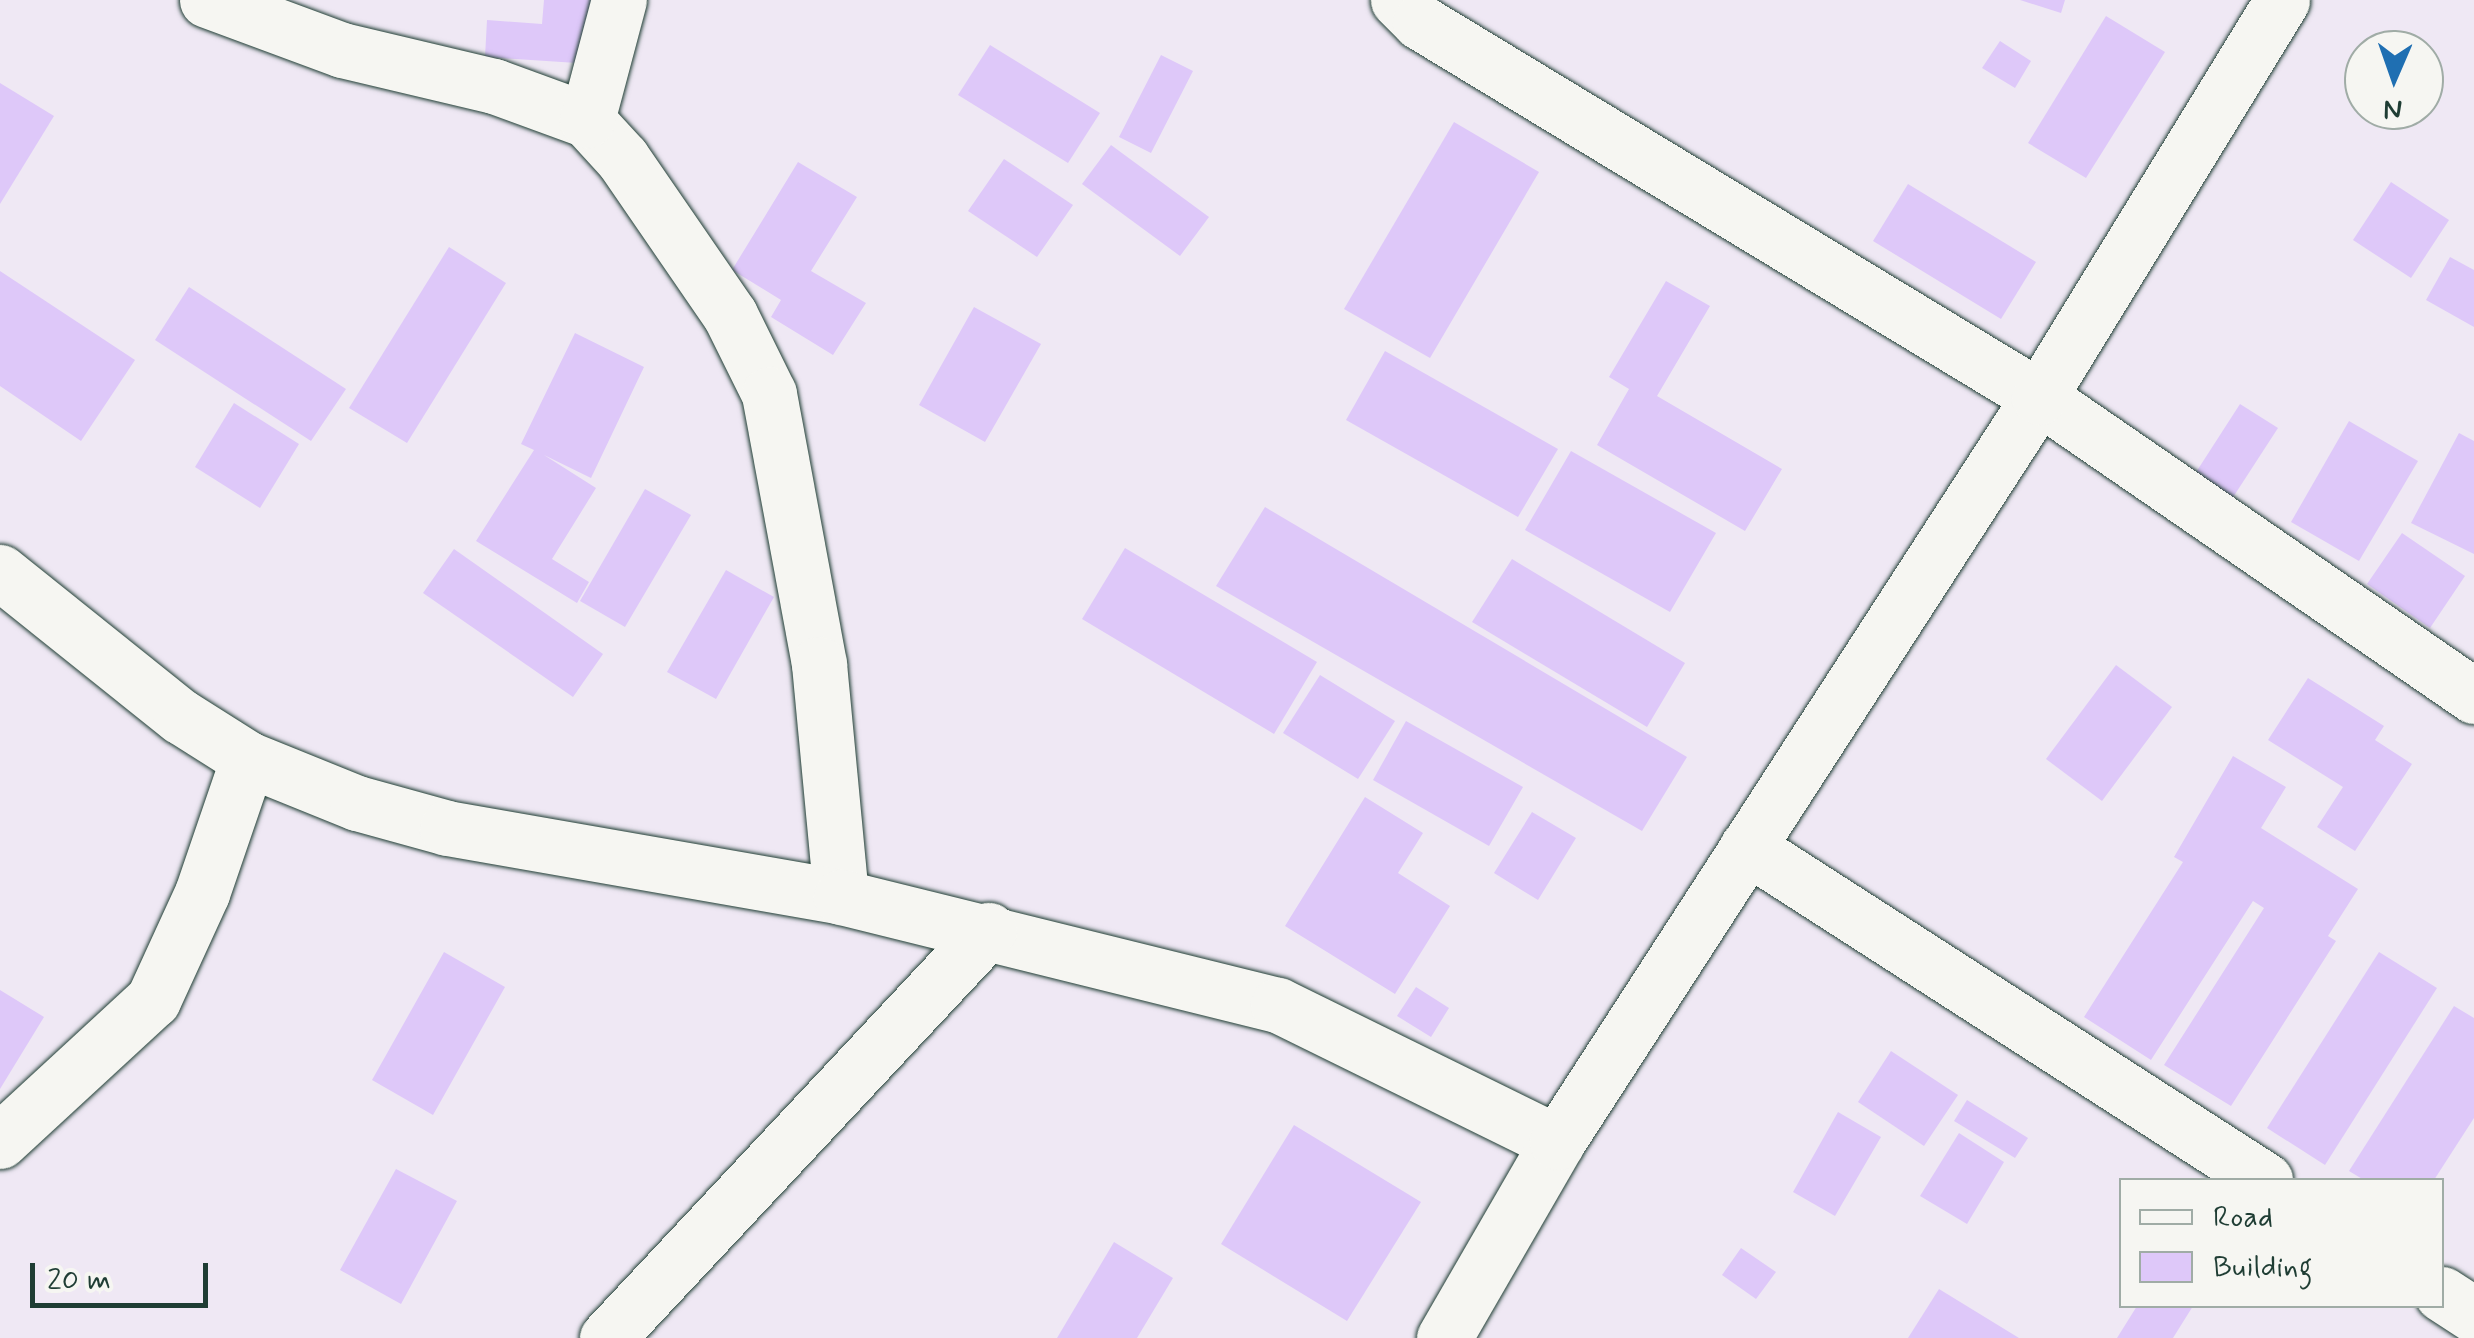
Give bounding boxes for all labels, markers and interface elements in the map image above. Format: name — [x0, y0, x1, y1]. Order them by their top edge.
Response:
north arrow — [2344, 30, 2444, 130]
text: N — [2383, 90, 2403, 127]
legend — [2119, 1178, 2444, 1308]
text: Road — [2213, 1198, 2273, 1237]
scale bar — [35, 1243, 212, 1305]
text: Building — [2213, 1248, 2312, 1287]
text: 20 m — [47, 1261, 111, 1300]

